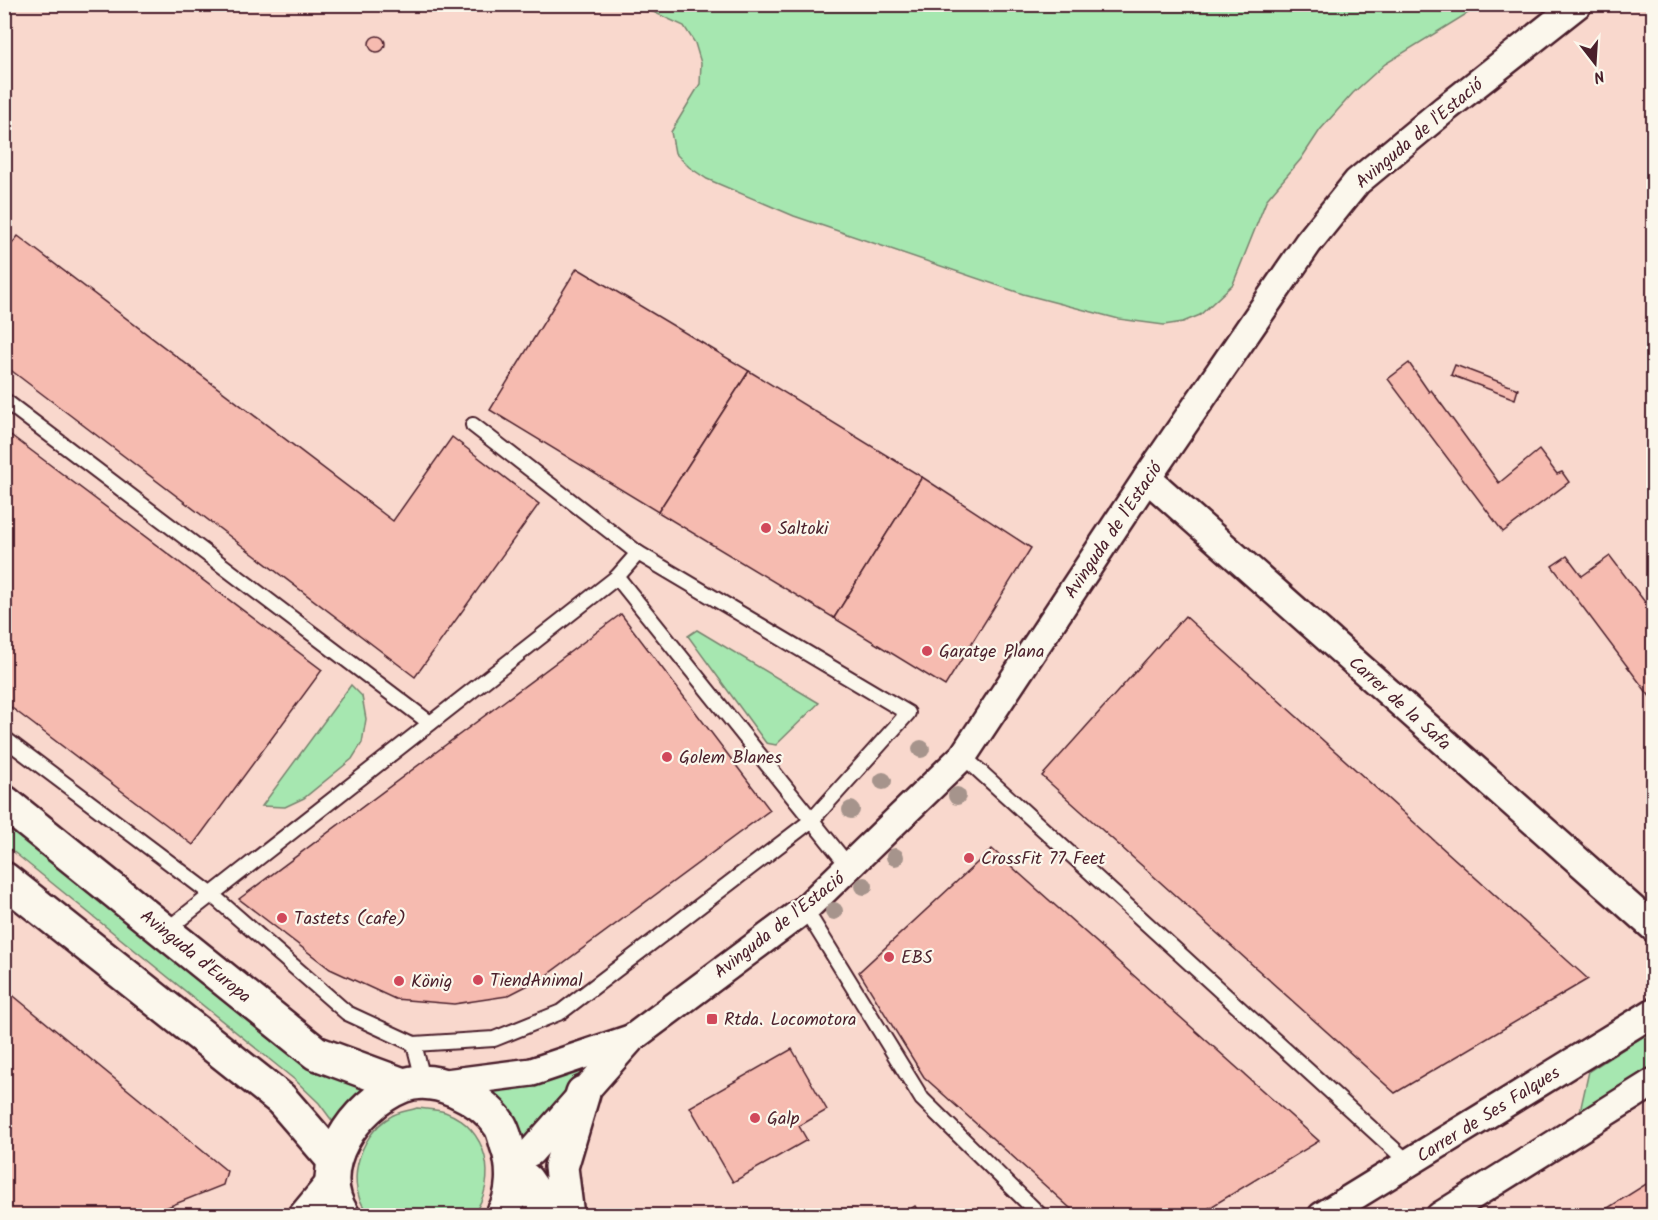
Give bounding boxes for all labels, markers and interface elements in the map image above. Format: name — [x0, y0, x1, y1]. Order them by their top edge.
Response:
north arrow — [1565, 33, 1625, 93]
text: N — [1590, 62, 1607, 89]
street label: Avinguda de l'Estació — [1350, 71, 1491, 197]
street label: Avinguda de l'Estació — [1058, 456, 1171, 605]
place label: Saltoki — [778, 515, 829, 544]
marker: Saltoki — [759, 521, 773, 535]
place label: Garatge Plana — [939, 638, 1044, 667]
marker: Garatge Plana — [920, 644, 934, 658]
street label: Carrer de la Safa — [1341, 650, 1457, 758]
place label: Golem Blanes — [679, 744, 782, 773]
marker: Golem Blanes — [660, 750, 674, 764]
place label: CrossFit 77 Feet — [981, 845, 1107, 874]
marker: CrossFit 77 Feet — [962, 851, 976, 865]
street label: Avinguda de l'Estació — [708, 865, 852, 987]
street label: Avinguda d'Europa — [133, 903, 257, 1011]
place label: Tastets (cafe) — [294, 905, 406, 934]
marker: Tastets (cafe) — [275, 911, 289, 925]
place label: EBS — [901, 944, 933, 973]
marker: EBS — [882, 950, 896, 964]
place label: TiendAnimal — [490, 967, 583, 996]
place label: König — [411, 968, 452, 997]
marker: TiendAnimal — [471, 973, 485, 987]
marker: König — [392, 974, 406, 988]
place label: Rtda. Locomotora — [724, 1006, 857, 1035]
marker: Rtda. Locomotora — [705, 1012, 719, 1026]
street label: Carrer de Ses Falques — [1411, 1059, 1567, 1171]
place label: Galp — [767, 1105, 800, 1134]
marker: Galp — [748, 1111, 762, 1125]

